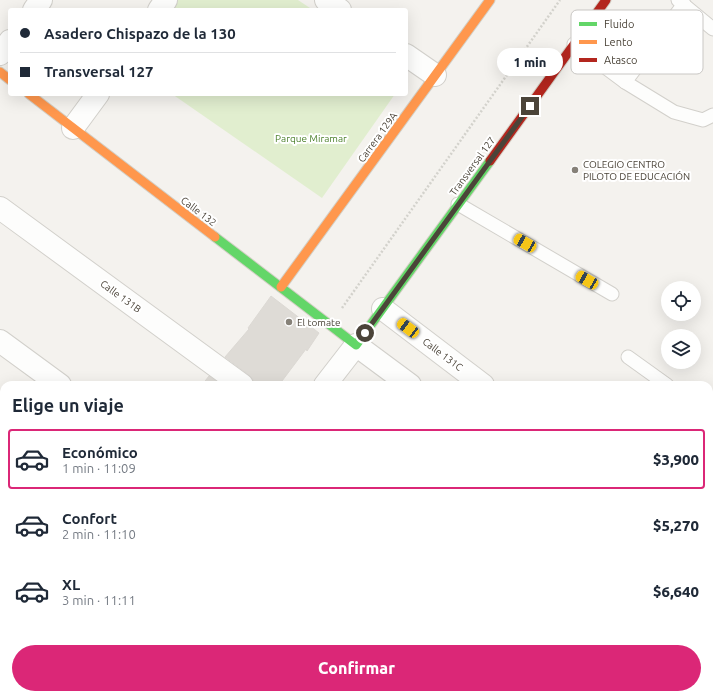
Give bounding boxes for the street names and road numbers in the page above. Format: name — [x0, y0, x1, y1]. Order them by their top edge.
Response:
street label: Carrera 129A — [356, 110, 399, 164]
street label: Transversal 127 — [447, 135, 497, 198]
street label: Calle 132 — [179, 195, 218, 228]
street label: Calle 131B — [98, 278, 143, 315]
street label: Calle 131C — [420, 336, 465, 373]

